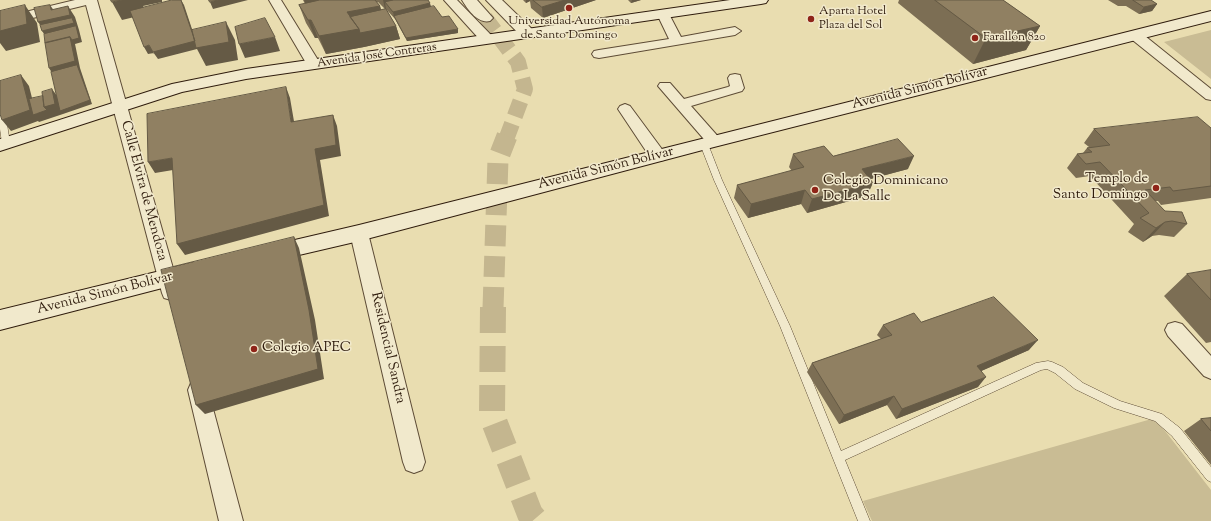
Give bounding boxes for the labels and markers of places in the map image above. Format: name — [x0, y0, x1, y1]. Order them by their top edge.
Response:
marker: Universidad Autónoma de Santo Domingo — [564, 3, 574, 13]
place label: Aparta Hotel Plaza del Sol — [819, 5, 886, 33]
marker: Aparta Hotel Plaza del Sol — [806, 14, 816, 24]
place label: Universidad Autónoma de Santo Domingo — [508, 15, 630, 43]
place label: Farallón 820 — [983, 31, 1045, 45]
marker: Farallón 820 — [970, 33, 980, 43]
place label: Templo de Santo Domingo — [1053, 172, 1148, 204]
place label: Colegio Dominicano De La Salle — [823, 174, 948, 206]
marker: Templo de Santo Domingo — [1151, 183, 1161, 193]
marker: Colegio Dominicano De La Salle — [810, 185, 820, 195]
place label: Colegio APEC — [262, 341, 351, 357]
marker: Colegio APEC — [249, 344, 259, 354]

